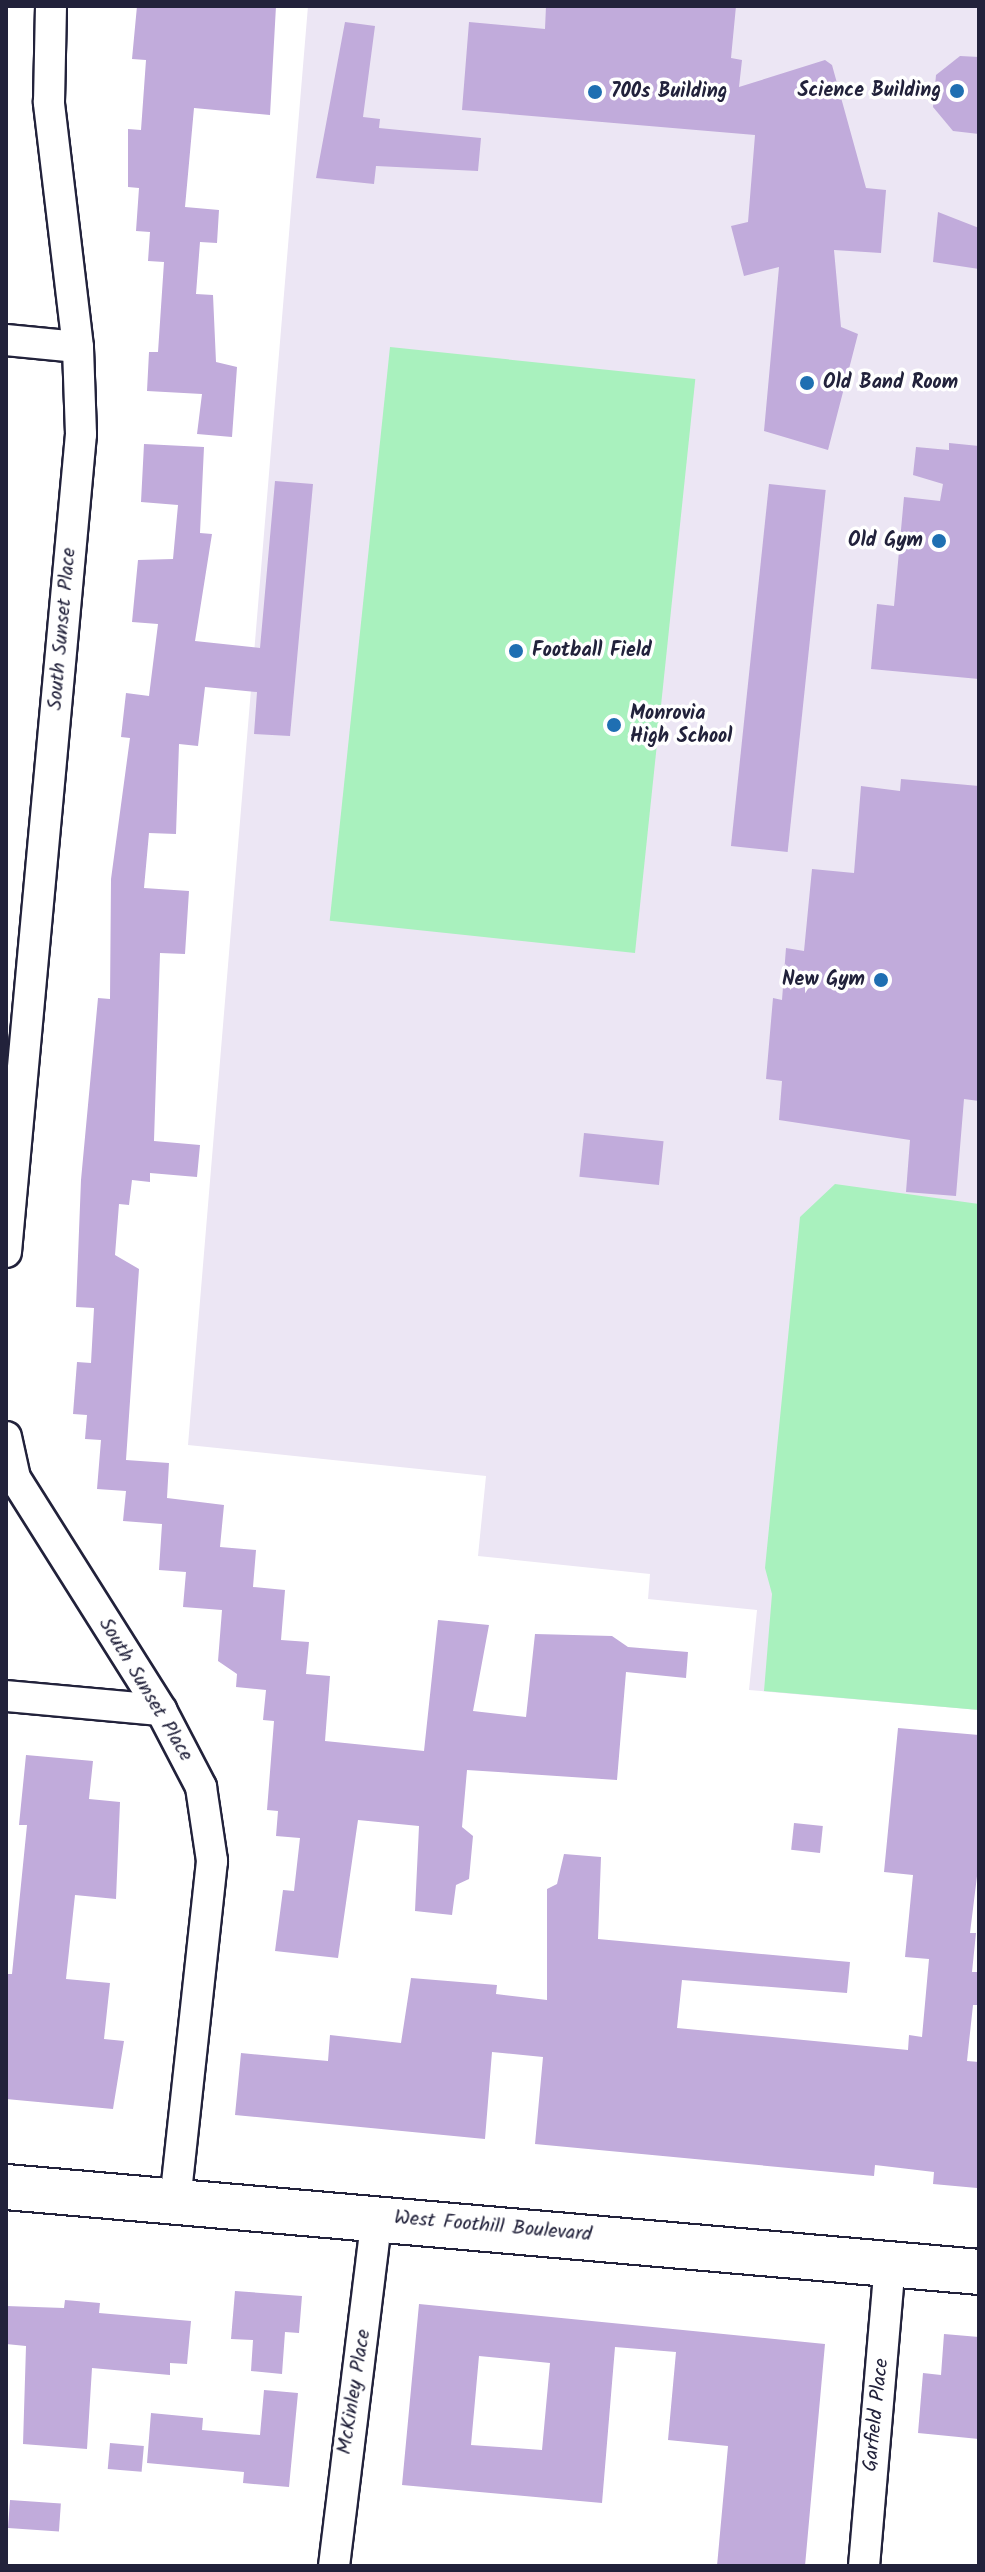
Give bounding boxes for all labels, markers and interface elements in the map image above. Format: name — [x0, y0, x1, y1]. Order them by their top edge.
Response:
place label: Science Building — [798, 79, 941, 103]
place label: 700s Building — [611, 80, 727, 104]
marker: Science Building — [948, 82, 966, 100]
marker: 700s Building — [586, 83, 604, 101]
place label: Old Band Room — [823, 371, 958, 395]
marker: Old Band Room — [798, 374, 816, 392]
place label: Old Gym — [848, 529, 923, 553]
marker: Old Gym — [930, 532, 948, 550]
street label: South Sunset Place — [44, 547, 82, 711]
place label: Football Field — [532, 639, 652, 663]
marker: Football Field — [507, 642, 525, 660]
place label: Monrovia High School — [630, 702, 732, 749]
marker: Monrovia High School — [605, 716, 623, 734]
place label: New Gym — [782, 968, 865, 992]
marker: New Gym — [872, 971, 890, 989]
street label: South Sunset Place — [93, 1614, 197, 1766]
street label: West Foothill Boulevard — [393, 2206, 593, 2248]
street label: McKinley Place — [333, 2328, 377, 2456]
street label: Garfield Place — [859, 2357, 895, 2473]

